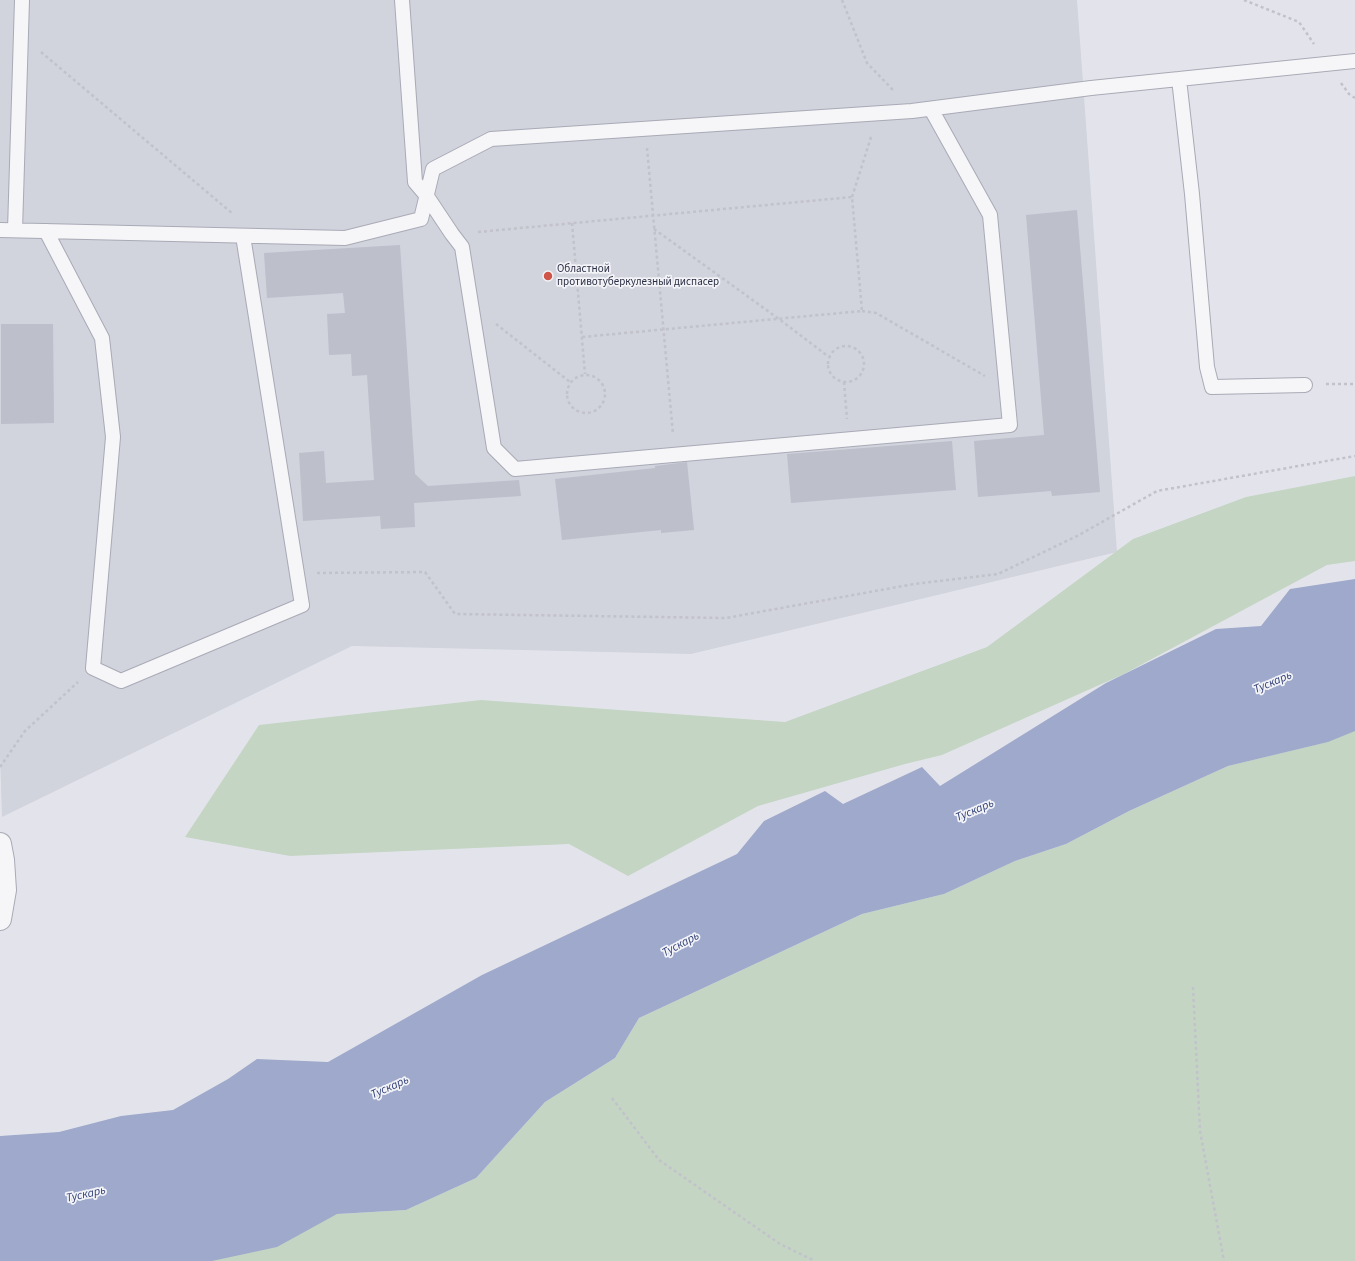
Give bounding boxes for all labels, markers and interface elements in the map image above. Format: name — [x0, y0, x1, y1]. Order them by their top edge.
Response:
place label: Областной противотуберкулезный диспасер — [557, 263, 719, 289]
marker: Областной противотуберкулезный диспасер — [542, 270, 554, 282]
water label: Тускарь — [1252, 669, 1294, 697]
water label: Тускарь — [954, 797, 996, 825]
water label: Тускарь — [660, 929, 702, 961]
water label: Тускарь — [369, 1073, 411, 1103]
water label: Тускарь — [65, 1184, 107, 1206]

